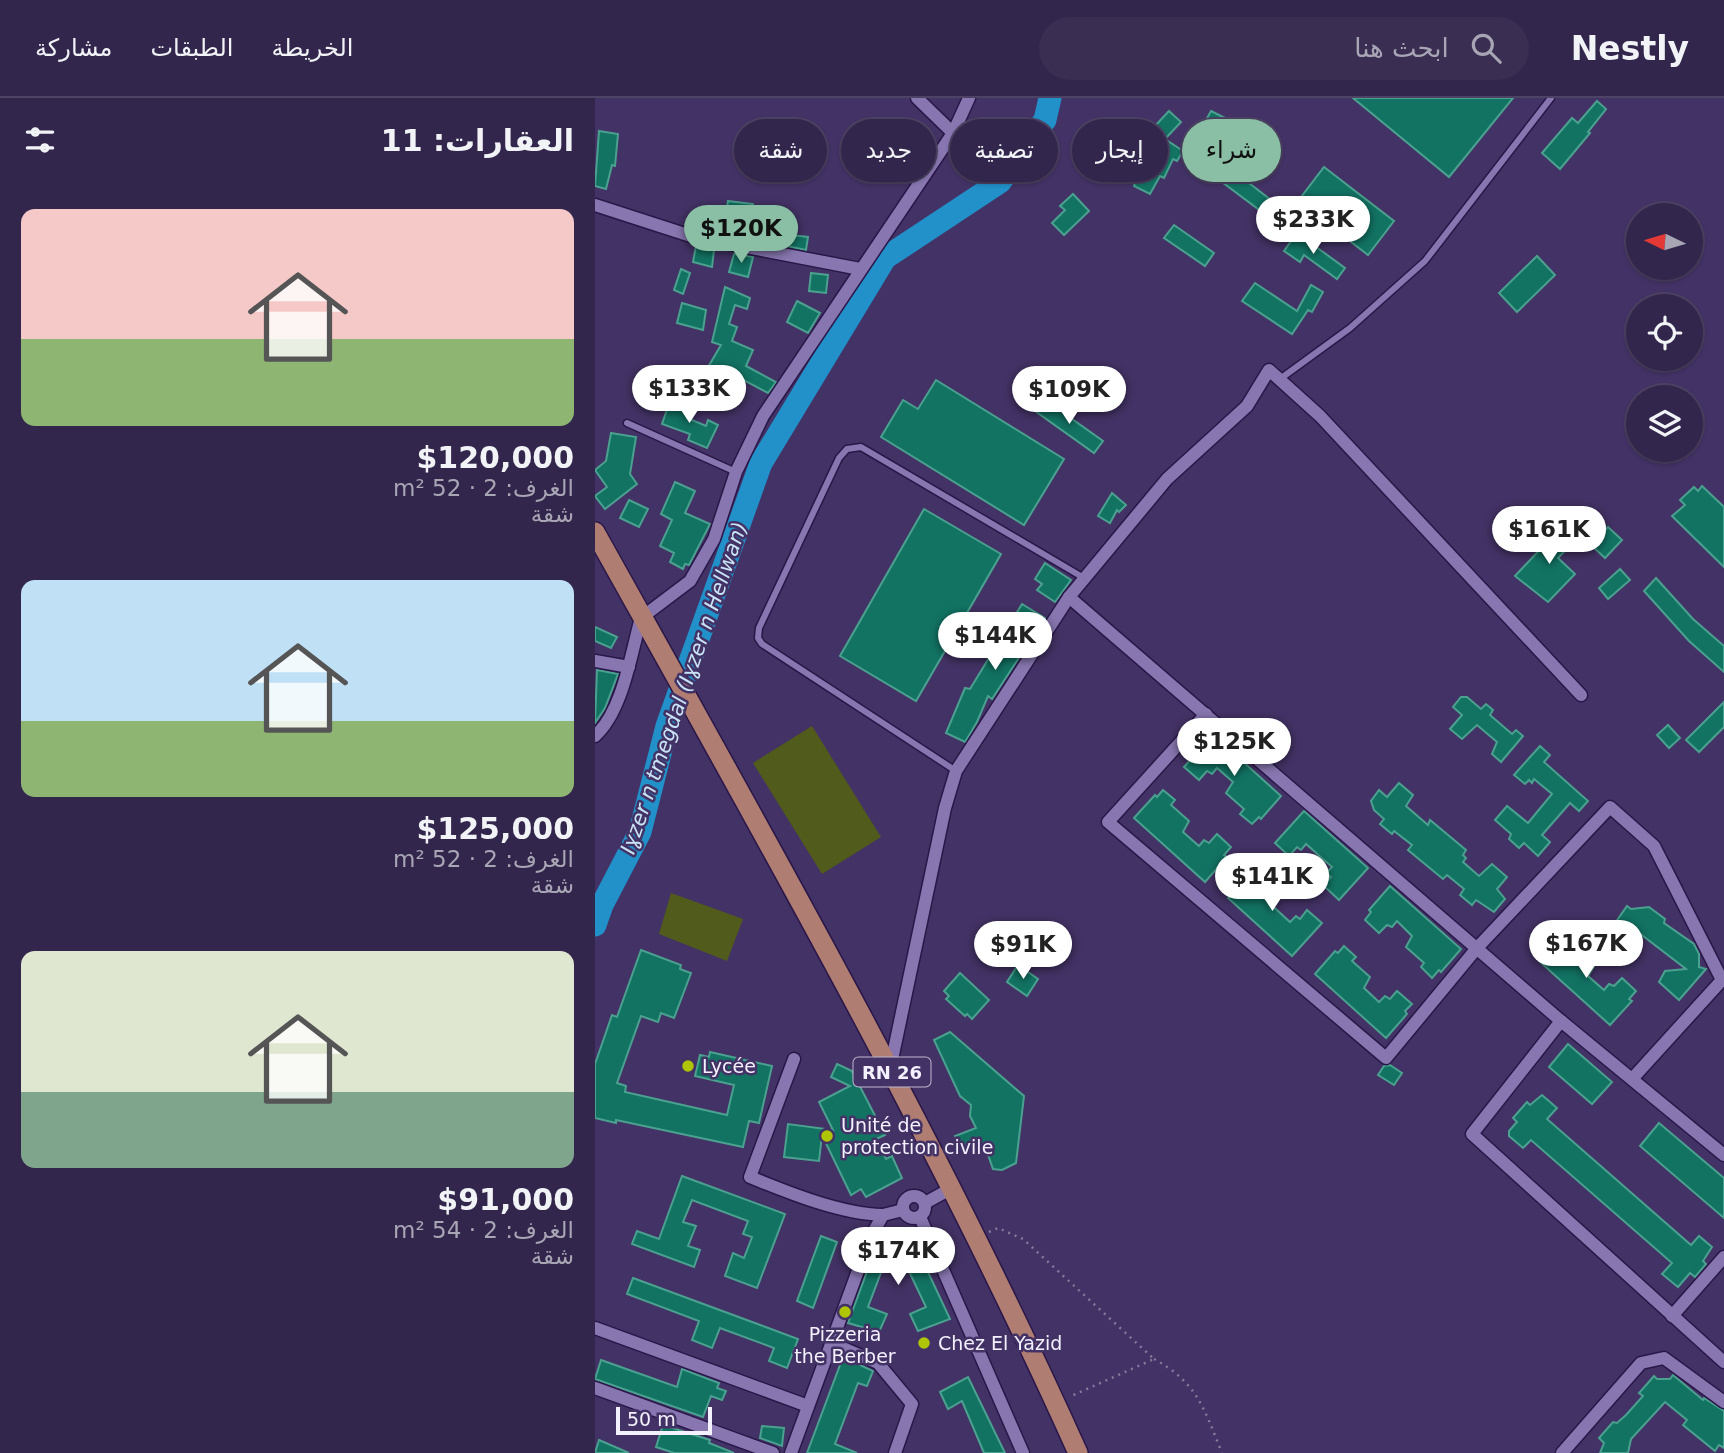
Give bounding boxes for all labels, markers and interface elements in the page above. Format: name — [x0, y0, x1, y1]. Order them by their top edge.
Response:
search box — [1039, 17, 1529, 80]
icon: search — [1467, 29, 1505, 67]
text: Nestly — [1571, 29, 1689, 68]
text: ابحث هنا — [1354, 33, 1449, 63]
text: مشاركة — [35, 34, 112, 62]
text: الطبقات — [150, 34, 233, 62]
text: الخريطة — [271, 34, 353, 62]
chip: شقة — [734, 119, 827, 182]
chip: جديد — [841, 119, 936, 182]
chip: تصفية — [950, 119, 1058, 182]
chip: إيجار — [1072, 119, 1168, 182]
chip: شراء — [1182, 119, 1281, 182]
icon: filters — [21, 121, 59, 159]
text: العقارات: 11 — [381, 123, 574, 158]
pin: $233K — [1264, 197, 1362, 256]
north arrow — [1626, 203, 1703, 280]
map controls — [1626, 203, 1703, 462]
pin: $120K — [692, 206, 790, 265]
text: $233K — [1272, 206, 1354, 232]
text: $120K — [700, 215, 782, 241]
icon: home — [235, 254, 361, 380]
button: locate — [1626, 294, 1703, 371]
pin: $133K — [640, 366, 738, 425]
pin: $109K — [1020, 366, 1118, 426]
text: $133K — [648, 375, 730, 401]
text: $109K — [1028, 376, 1110, 402]
button: layers — [1626, 385, 1703, 462]
text: $120,000 — [416, 440, 574, 475]
text: الغرف: 2 · 52 m² — [393, 475, 574, 501]
text: شقة — [531, 501, 574, 527]
pin: $161K — [1500, 506, 1598, 566]
text: $161K — [1508, 516, 1590, 542]
water label: Iɣzer n tmegdal (Iɣzer n Hellwan) — [616, 519, 752, 857]
pin: $144K — [946, 612, 1044, 672]
text: $144K — [954, 622, 1036, 648]
icon: home — [235, 625, 361, 751]
pin: $125K — [1185, 718, 1283, 778]
text: $125K — [1193, 728, 1275, 754]
text: $125,000 — [416, 811, 574, 846]
text: الغرف: 2 · 52 m² — [393, 846, 574, 872]
pin: $141K — [1223, 854, 1321, 913]
text: $141K — [1231, 863, 1313, 889]
text: شقة — [531, 872, 574, 898]
pin: $167K — [1537, 920, 1635, 980]
pin: $91K — [982, 922, 1064, 981]
text: $167K — [1545, 930, 1627, 956]
text: $91K — [990, 931, 1056, 957]
icon: home — [235, 996, 361, 1122]
place label: Lycée — [702, 1055, 756, 1077]
road number: RN 26 — [853, 1057, 931, 1086]
marker: Lycée — [680, 1058, 696, 1074]
place label: Unité de protection civile — [841, 1114, 993, 1158]
marker: Unité de protection civile — [819, 1128, 835, 1144]
text: $91,000 — [437, 1182, 574, 1217]
text: الغرف: 2 · 54 m² — [393, 1217, 574, 1243]
pin: $174K — [849, 1228, 947, 1287]
text: $174K — [857, 1237, 939, 1263]
text: شقة — [531, 1243, 574, 1269]
marker: Pizzeria the Berber — [837, 1304, 853, 1320]
place label: Pizzeria the Berber — [794, 1323, 896, 1367]
place label: Chez El Yazid — [938, 1332, 1062, 1354]
marker: Chez El Yazid — [916, 1335, 932, 1351]
scale bar — [616, 1404, 712, 1436]
text: 50 m — [627, 1408, 676, 1430]

